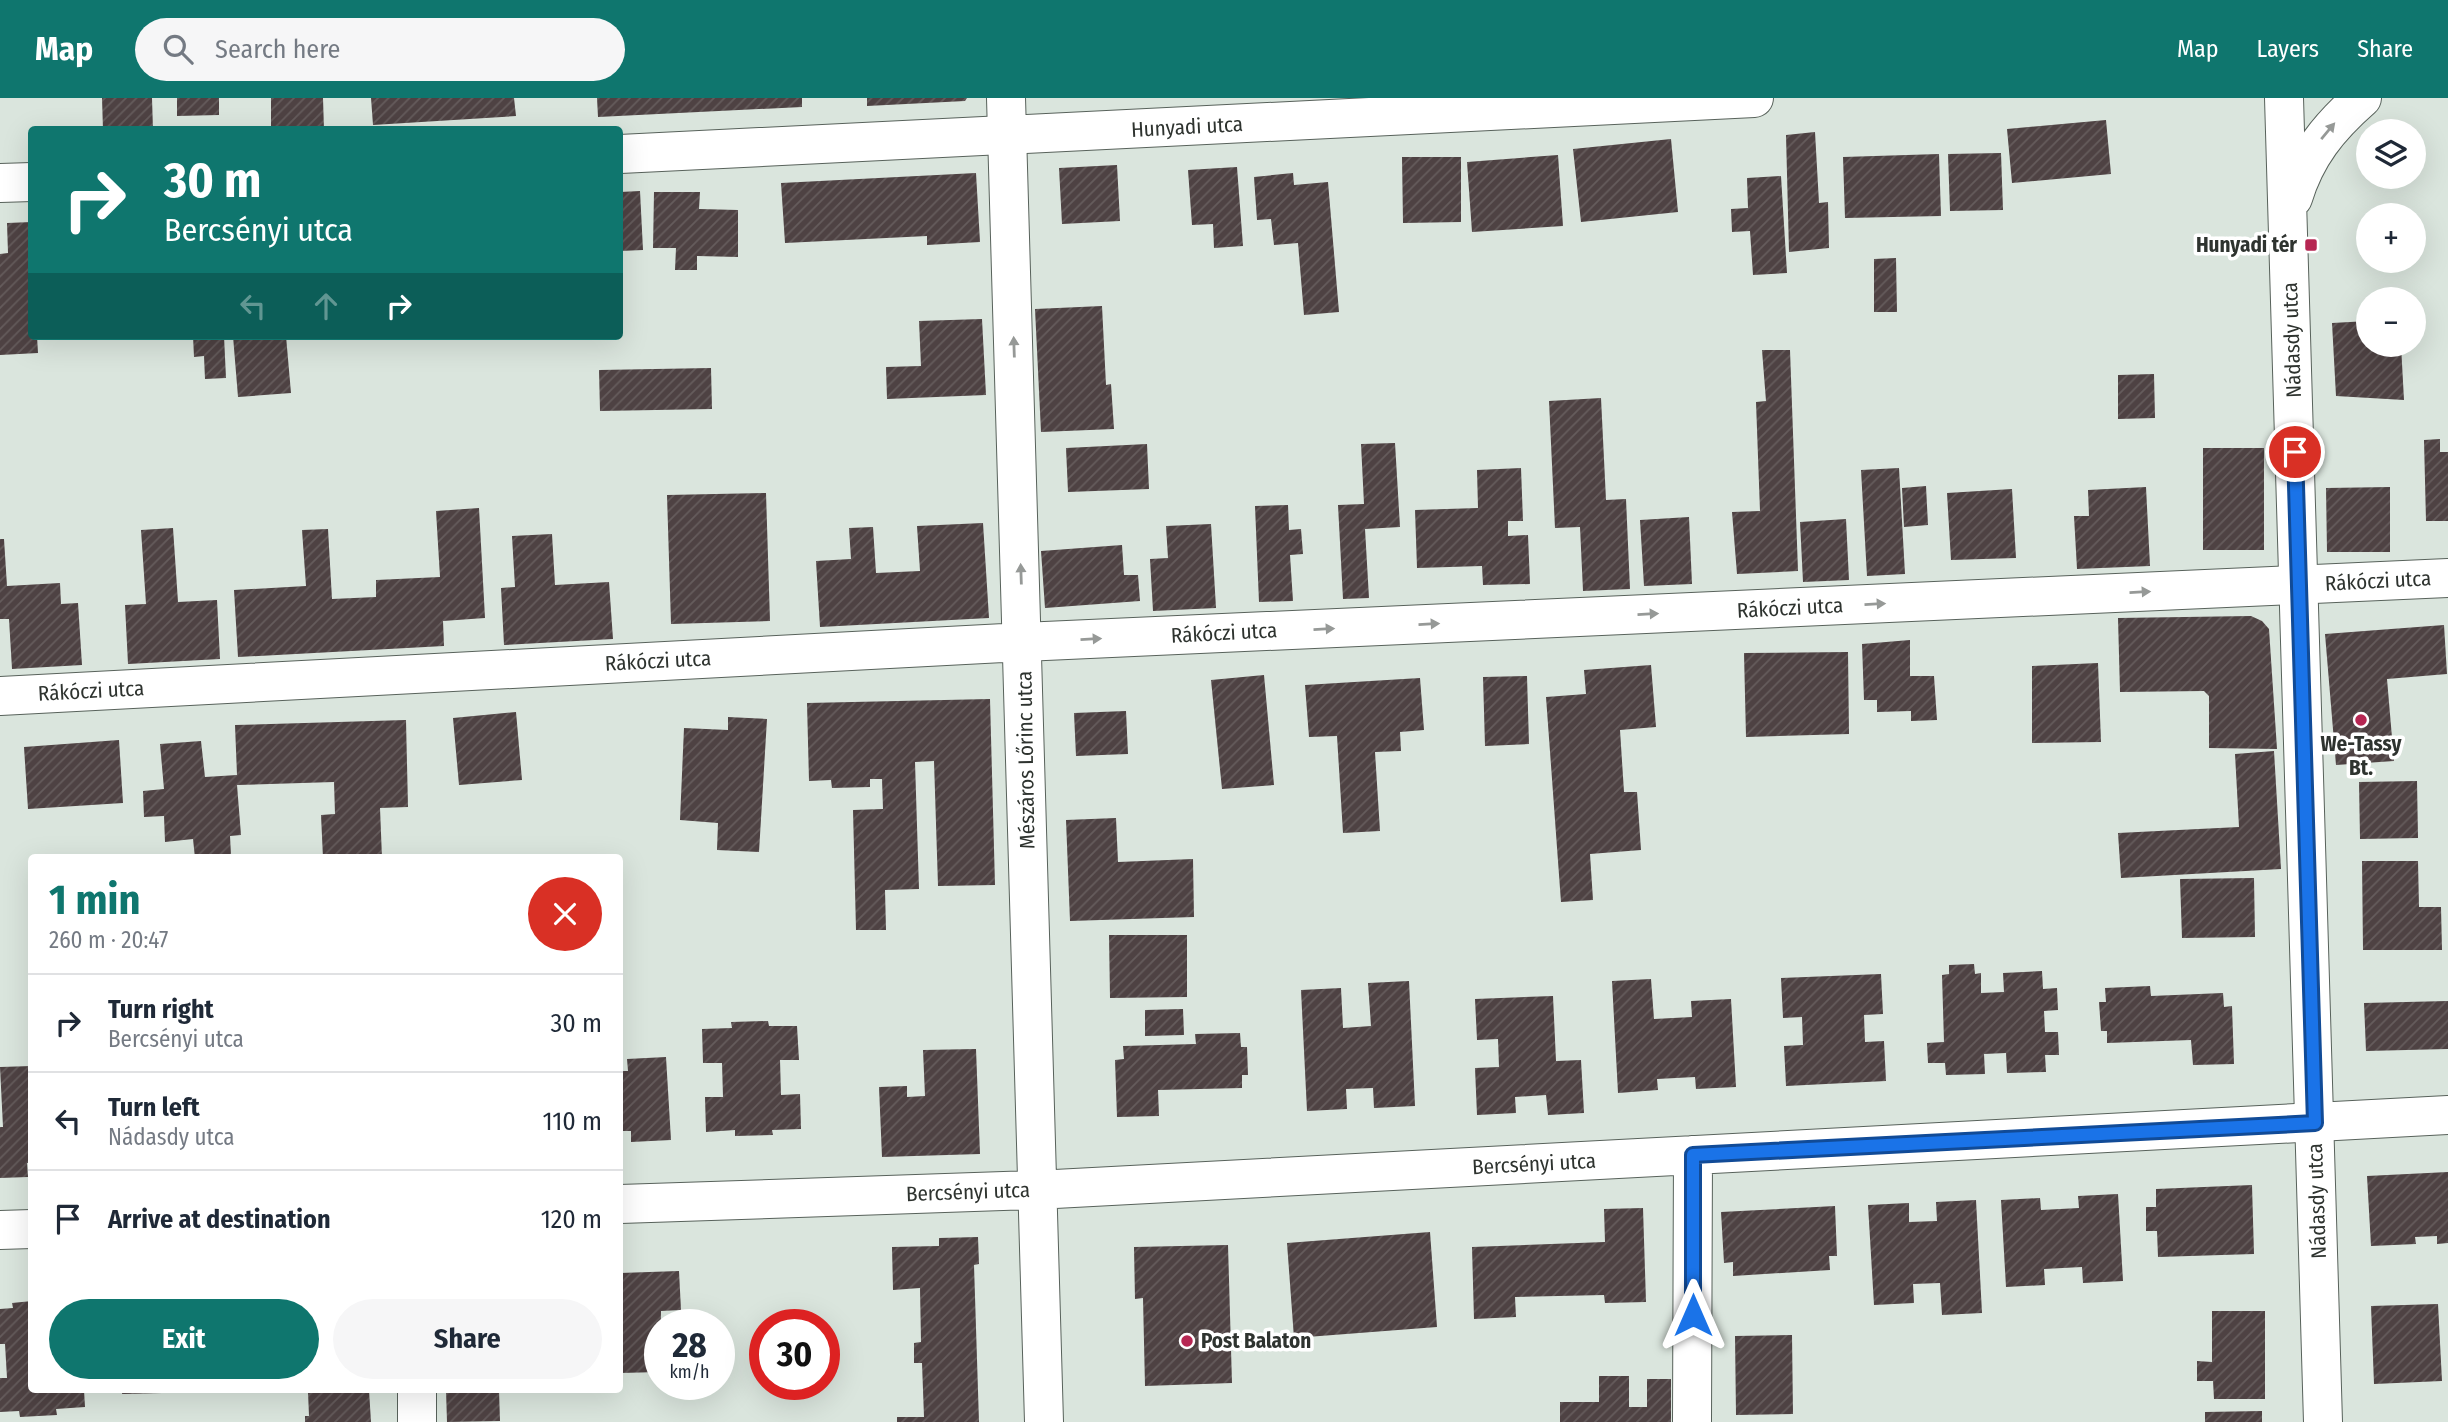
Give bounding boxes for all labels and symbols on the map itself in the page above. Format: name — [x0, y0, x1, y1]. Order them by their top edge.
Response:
street label: Hunyadi utca — [1130, 111, 1244, 143]
one-way arrow — [2321, 122, 2336, 140]
place label: Hunyadi tér — [2196, 232, 2297, 258]
marker: Hunyadi tér — [2303, 237, 2319, 253]
street label: Nádasdy utca — [2277, 282, 2307, 398]
one-way arrow — [1008, 336, 1019, 358]
pin — [2265, 422, 2325, 482]
one-way arrow — [1015, 563, 1026, 585]
street label: Rákóczi utca — [2324, 565, 2432, 597]
one-way arrow — [2130, 586, 2152, 597]
street label: Rákóczi utca — [1736, 592, 1844, 624]
one-way arrow — [1865, 598, 1887, 609]
one-way arrow — [1637, 609, 1659, 620]
street label: Rákóczi utca — [1170, 617, 1278, 649]
one-way arrow — [1418, 619, 1440, 630]
one-way arrow — [1313, 623, 1335, 634]
one-way arrow — [1080, 634, 1102, 645]
street label: Rákóczi utca — [604, 645, 712, 677]
street label: Mészáros Lőrinc utca — [1011, 671, 1041, 849]
street label: Rákóczi utca — [37, 675, 145, 707]
marker: We-Tassy Bt. — [2353, 712, 2369, 728]
place label: We-Tassy Bt. — [2321, 731, 2403, 781]
street label: Nádasdy utca — [2302, 1143, 2332, 1259]
street label: Bercsényi utca — [1471, 1148, 1597, 1180]
street label: Bercsényi utca — [906, 1177, 1030, 1207]
position arrow — [1656, 1278, 1730, 1352]
speed limit sign: 30 — [749, 1309, 840, 1400]
place label: Post Balaton — [1201, 1328, 1311, 1354]
marker: Post Balaton — [1179, 1333, 1195, 1349]

